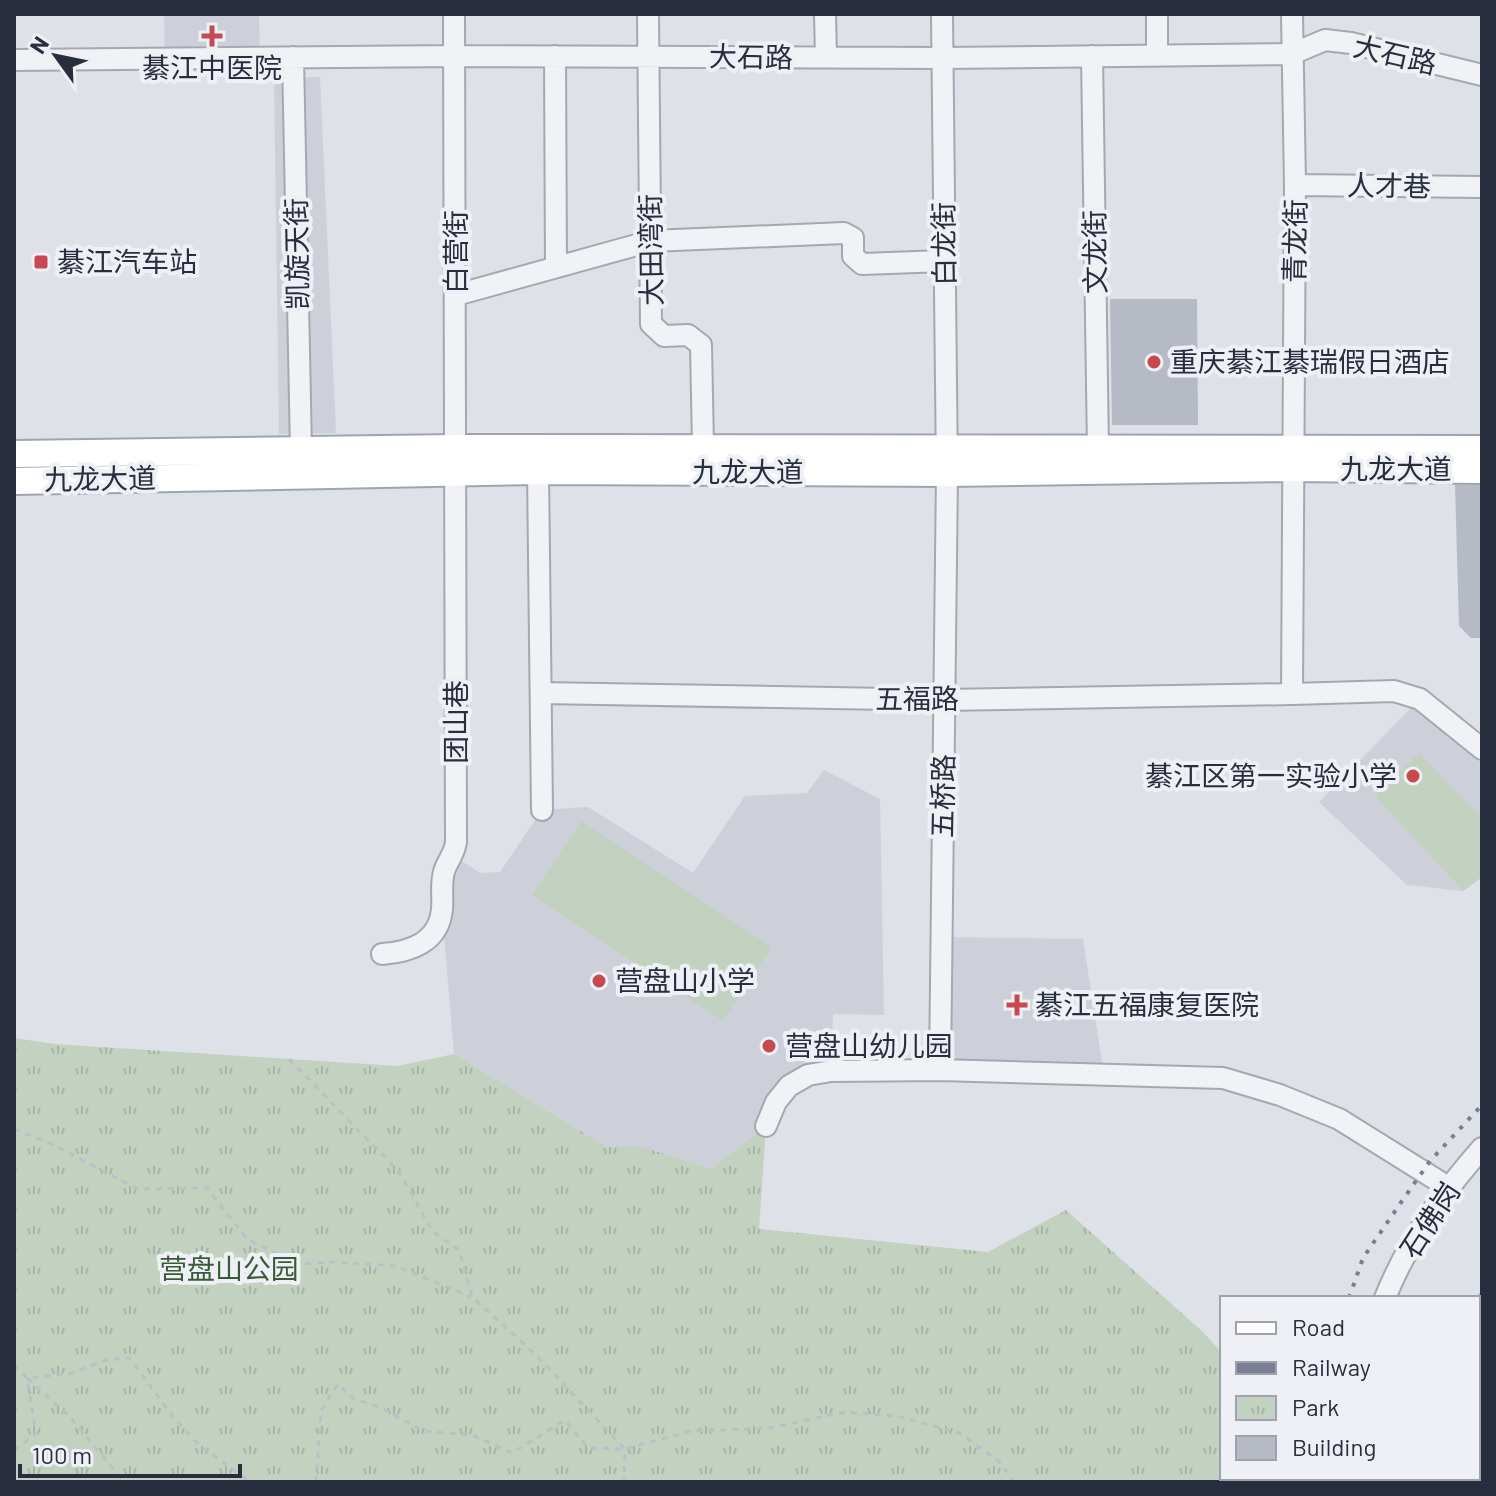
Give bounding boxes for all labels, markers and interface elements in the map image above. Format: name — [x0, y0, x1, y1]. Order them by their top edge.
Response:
north arrow — [16, 16, 96, 96]
marker: 綦江中医院 — [201, 25, 223, 47]
street label: 大石路 — [1350, 28, 1440, 80]
text: N — [23, 31, 53, 58]
street label: 大石路 — [709, 38, 793, 74]
place label: 綦江中医院 — [142, 50, 282, 84]
street label: 人才巷 — [1347, 167, 1431, 203]
street label: 大田湾街 — [632, 194, 668, 306]
street label: 凯旋天街 — [278, 198, 314, 310]
street label: 青龙街 — [1276, 199, 1312, 283]
street label: 白龙街 — [925, 202, 961, 286]
street label: 白营街 — [438, 210, 472, 294]
street label: 文龙街 — [1076, 210, 1112, 294]
place label: 綦江汽车站 — [57, 244, 197, 278]
marker: 綦江汽车站 — [32, 253, 50, 271]
place label: 重庆綦江綦瑞假日酒店 — [1170, 344, 1450, 378]
marker: 重庆綦江綦瑞假日酒店 — [1145, 353, 1163, 371]
street label: 九龙大道 — [1340, 451, 1452, 485]
street label: 九龙大道 — [692, 454, 804, 488]
street label: 九龙大道 — [44, 460, 156, 496]
street label: 团山巷 — [438, 680, 472, 764]
street label: 五福路 — [875, 681, 959, 715]
street label: 五桥路 — [924, 754, 960, 838]
place label: 綦江区第一实验小学 — [1145, 758, 1397, 792]
marker: 綦江区第一实验小学 — [1404, 767, 1422, 785]
place label: 营盘山小学 — [615, 963, 755, 997]
marker: 营盘山小学 — [590, 972, 608, 990]
place label: 綦江五福康复医院 — [1035, 987, 1259, 1021]
marker: 綦江五福康复医院 — [1006, 994, 1028, 1016]
place label: 营盘山幼儿园 — [785, 1028, 953, 1062]
marker: 营盘山幼儿园 — [760, 1037, 778, 1055]
street label: 石佛岗 — [1392, 1175, 1466, 1264]
park label: 营盘山公园 — [159, 1251, 299, 1285]
legend — [1220, 1296, 1480, 1480]
text: Road — [1292, 1312, 1345, 1341]
text: Railway — [1292, 1352, 1371, 1381]
text: Park — [1292, 1392, 1339, 1421]
scale bar — [20, 1428, 240, 1478]
text: Building — [1292, 1432, 1376, 1461]
text: 100 m — [32, 1440, 92, 1469]

